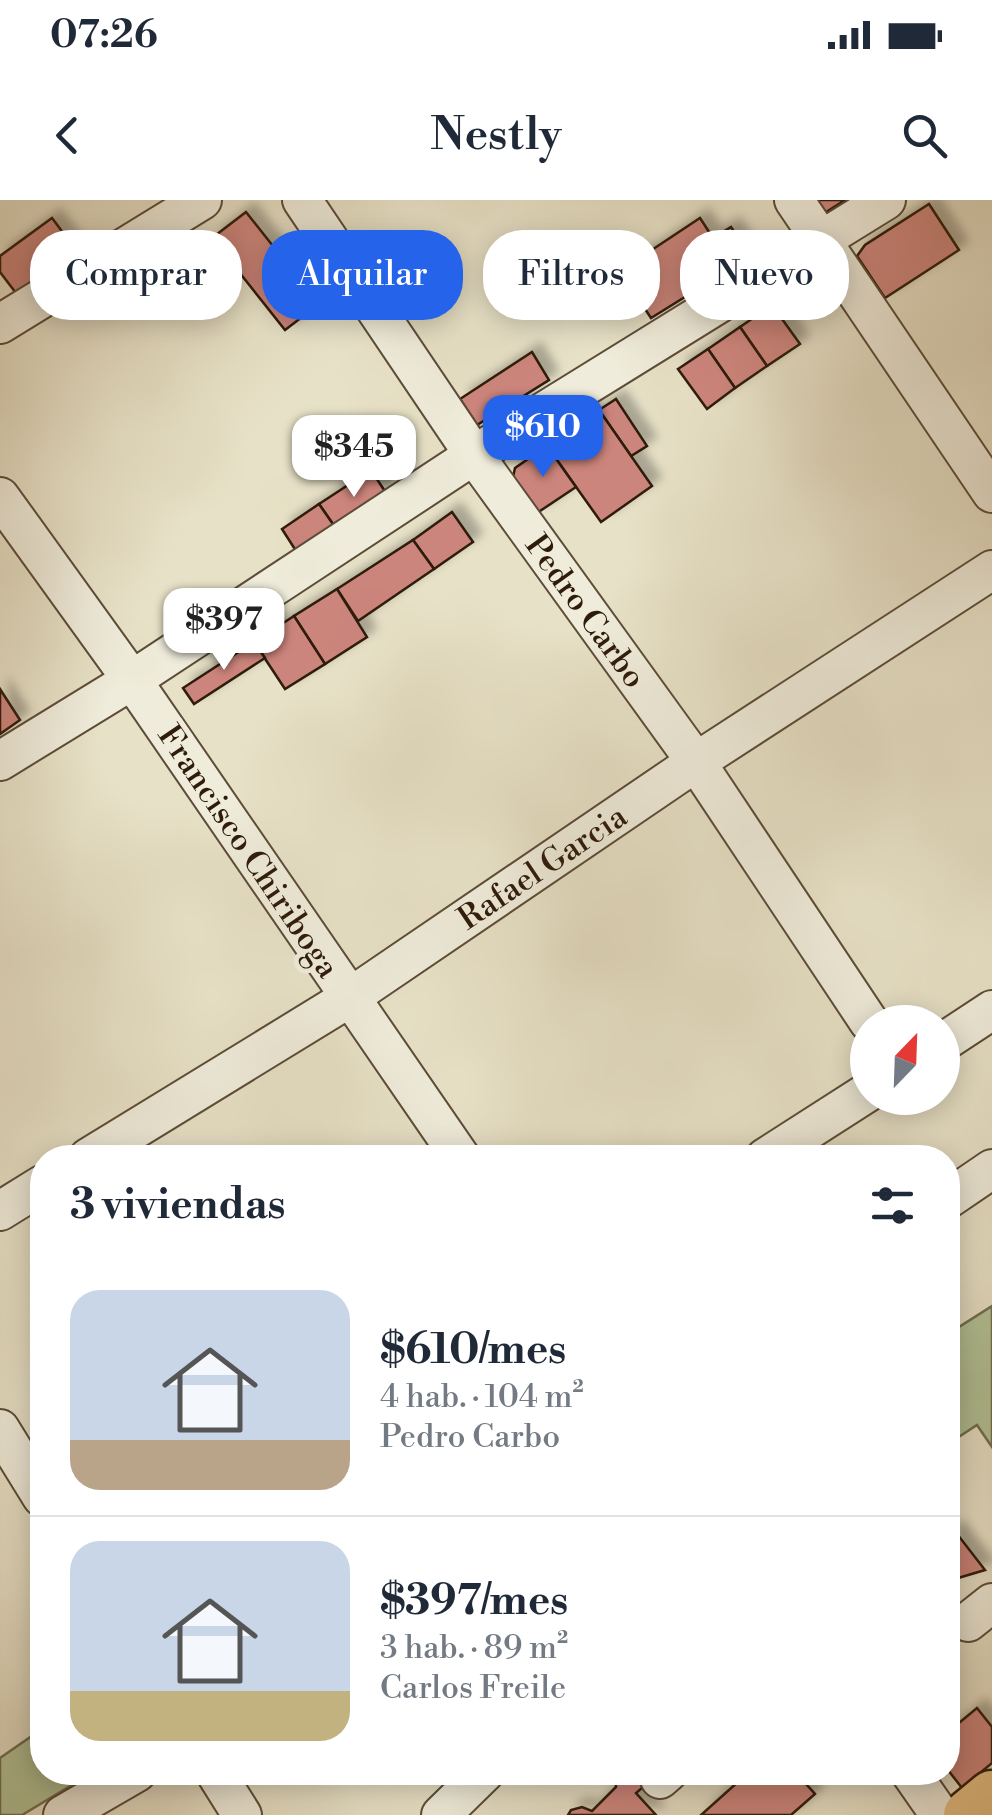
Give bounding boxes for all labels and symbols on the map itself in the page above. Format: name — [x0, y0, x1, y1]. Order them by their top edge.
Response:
pin: $610 — [484, 395, 602, 480]
pin: $345 — [295, 415, 413, 500]
street label: Pedro Carbo — [516, 527, 654, 696]
pin: $397 — [165, 588, 283, 673]
street label: Francisco Chiriboga — [149, 717, 348, 986]
street label: Rafael Garcia — [450, 796, 635, 939]
north arrow — [850, 1005, 960, 1115]

